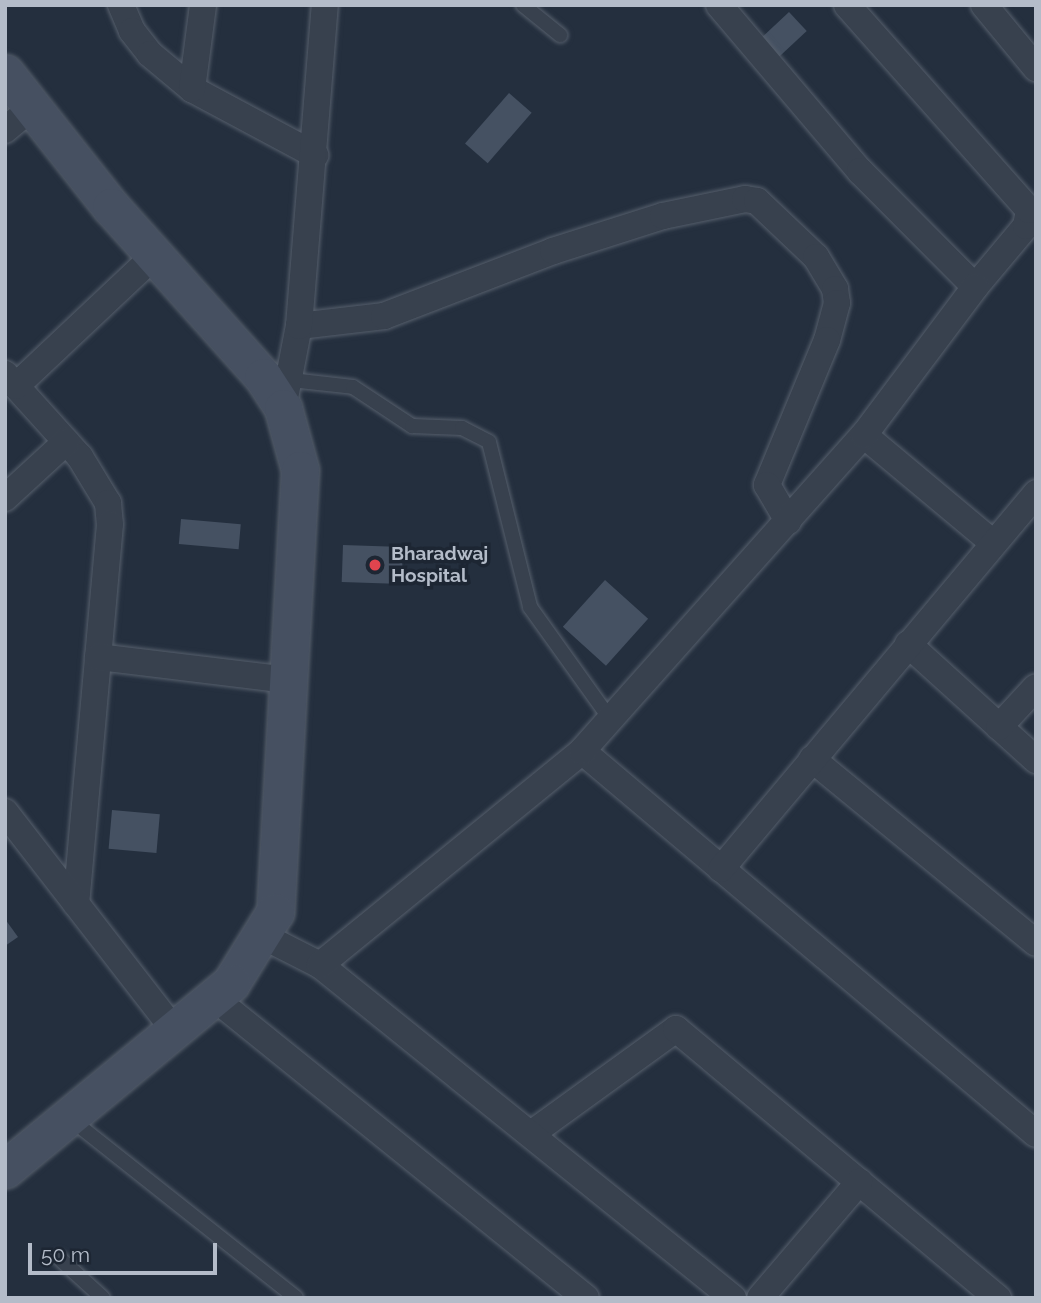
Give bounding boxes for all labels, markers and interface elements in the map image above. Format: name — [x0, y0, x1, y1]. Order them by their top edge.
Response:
place label: Bharadwaj Hospital — [391, 543, 488, 587]
marker: Bharadwaj Hospital — [365, 555, 385, 575]
scale bar — [32, 1230, 220, 1274]
text: 50 m — [41, 1242, 90, 1267]

